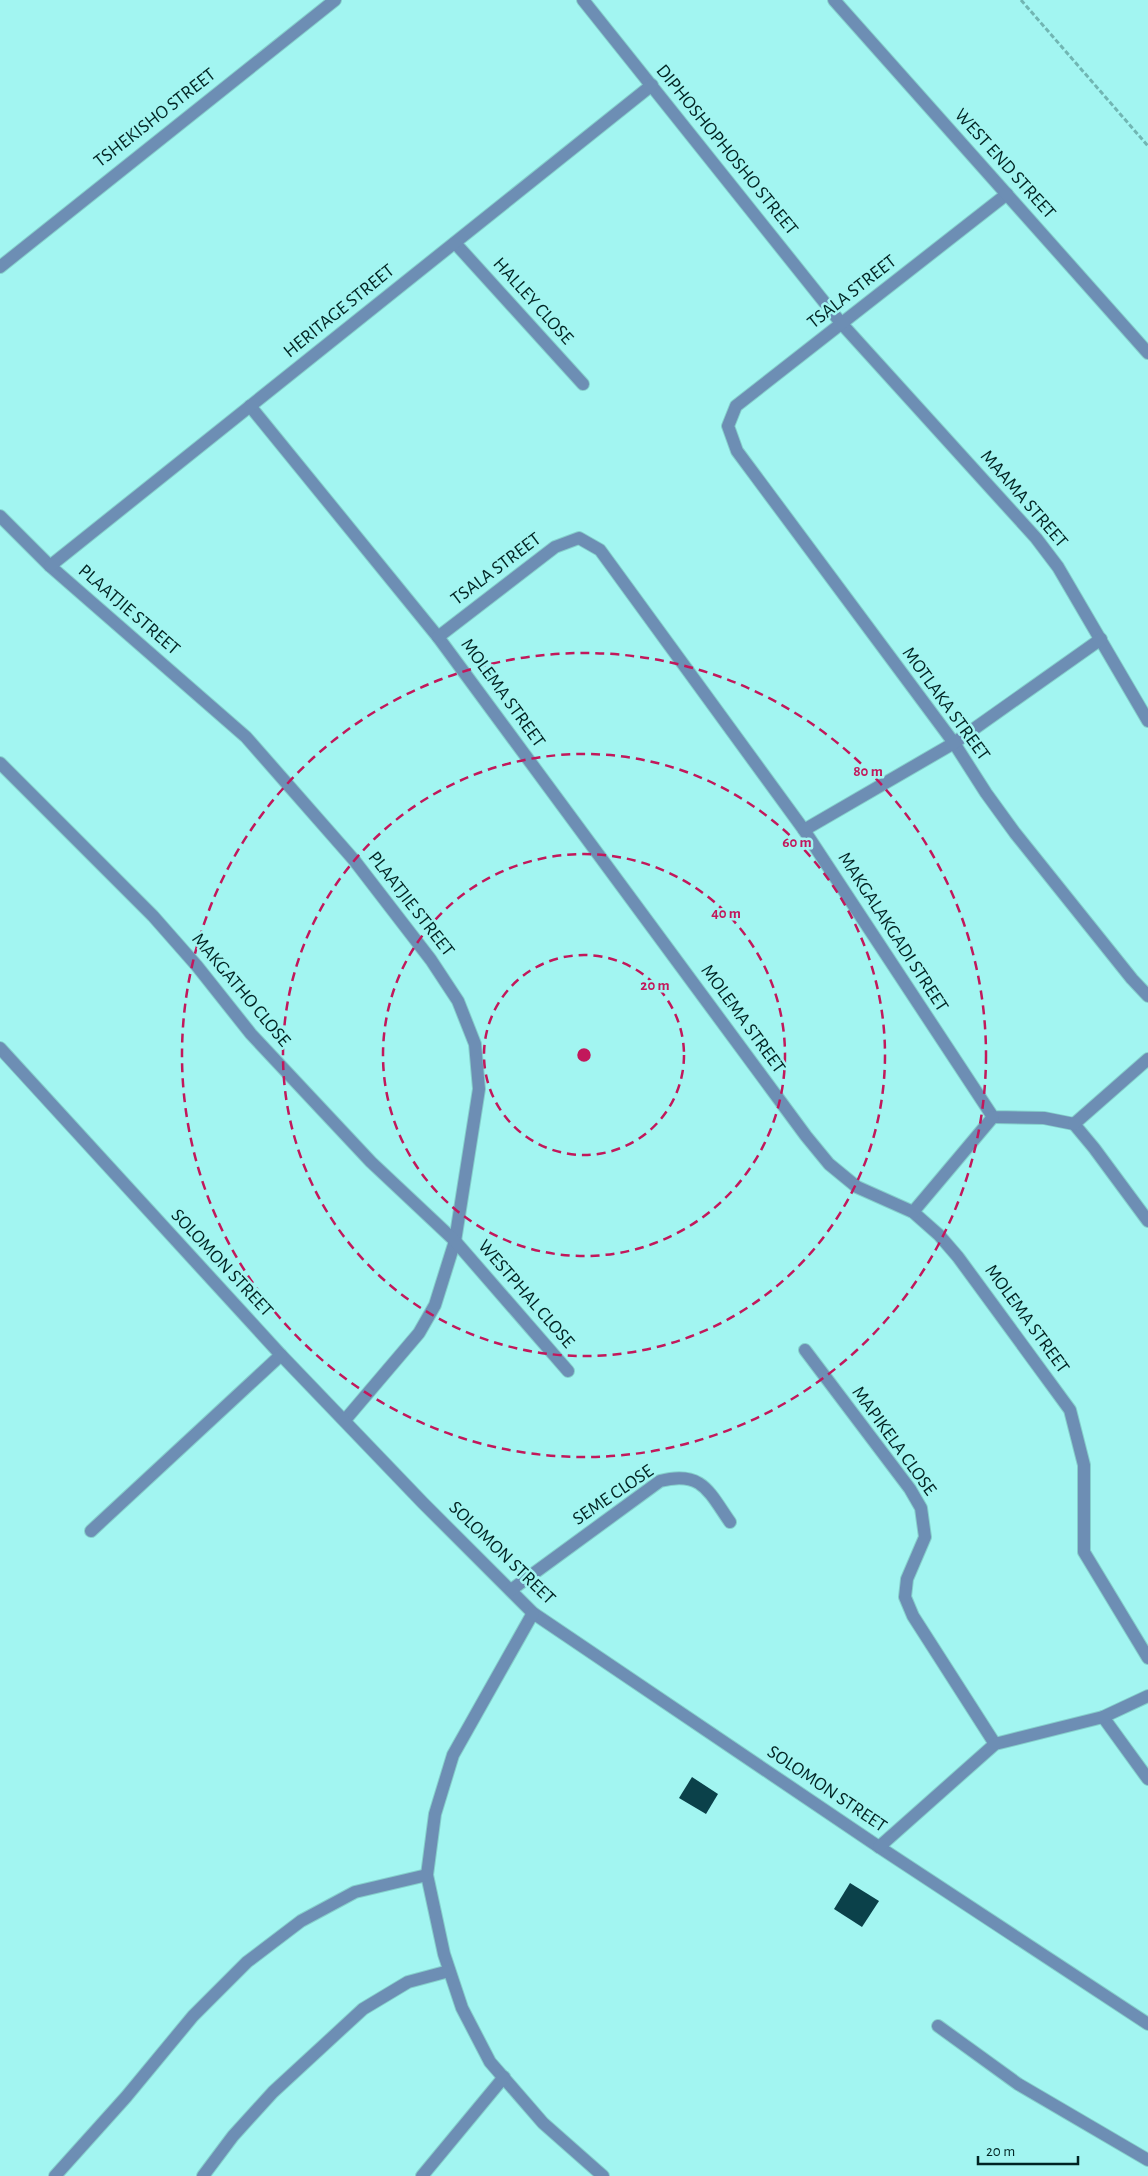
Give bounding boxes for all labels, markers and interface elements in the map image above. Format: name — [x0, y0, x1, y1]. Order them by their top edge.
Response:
street label: DIPHOSHOPHOSHO STREET — [653, 61, 801, 239]
street label: TSHEKISHO STREET — [91, 65, 219, 171]
street label: WEST END STREET — [951, 105, 1059, 223]
street label: TSALA STREET — [804, 252, 900, 332]
street label: HALLEY CLOSE — [489, 254, 577, 348]
street label: HERITAGE STREET — [280, 261, 398, 361]
street label: MAAMA STREET — [977, 447, 1071, 551]
street label: TSALA STREET — [448, 529, 544, 609]
street label: PLAATJIE STREET — [75, 561, 183, 659]
street label: MOLEMA STREET — [457, 635, 549, 751]
street label: MOTLAKA STREET — [899, 644, 993, 764]
text: 80 m — [853, 764, 883, 779]
text: 60 m — [782, 835, 812, 850]
street label: PLAATJIE STREET — [364, 848, 458, 960]
street label: MAKGALAKGADI STREET — [834, 849, 952, 1015]
text: 40 m — [711, 906, 741, 921]
street label: MAKGATHO CLOSE — [188, 930, 294, 1050]
street label: MOLEMA STREET — [697, 961, 789, 1077]
text: 20 m — [640, 978, 670, 993]
centre of rings — [575, 1046, 593, 1064]
street label: SOLOMON STREET — [167, 1205, 277, 1321]
street label: WESTPHAL CLOSE — [474, 1236, 578, 1352]
street label: MOLEMA STREET — [981, 1261, 1073, 1377]
street label: MAPIKELA CLOSE — [848, 1383, 940, 1499]
street label: SEME CLOSE — [569, 1461, 657, 1529]
street label: SOLOMON STREET — [445, 1498, 559, 1608]
street label: SOLOMON STREET — [764, 1742, 890, 1836]
scale bar — [978, 2134, 1078, 2166]
text: 20 m — [986, 2144, 1015, 2159]

